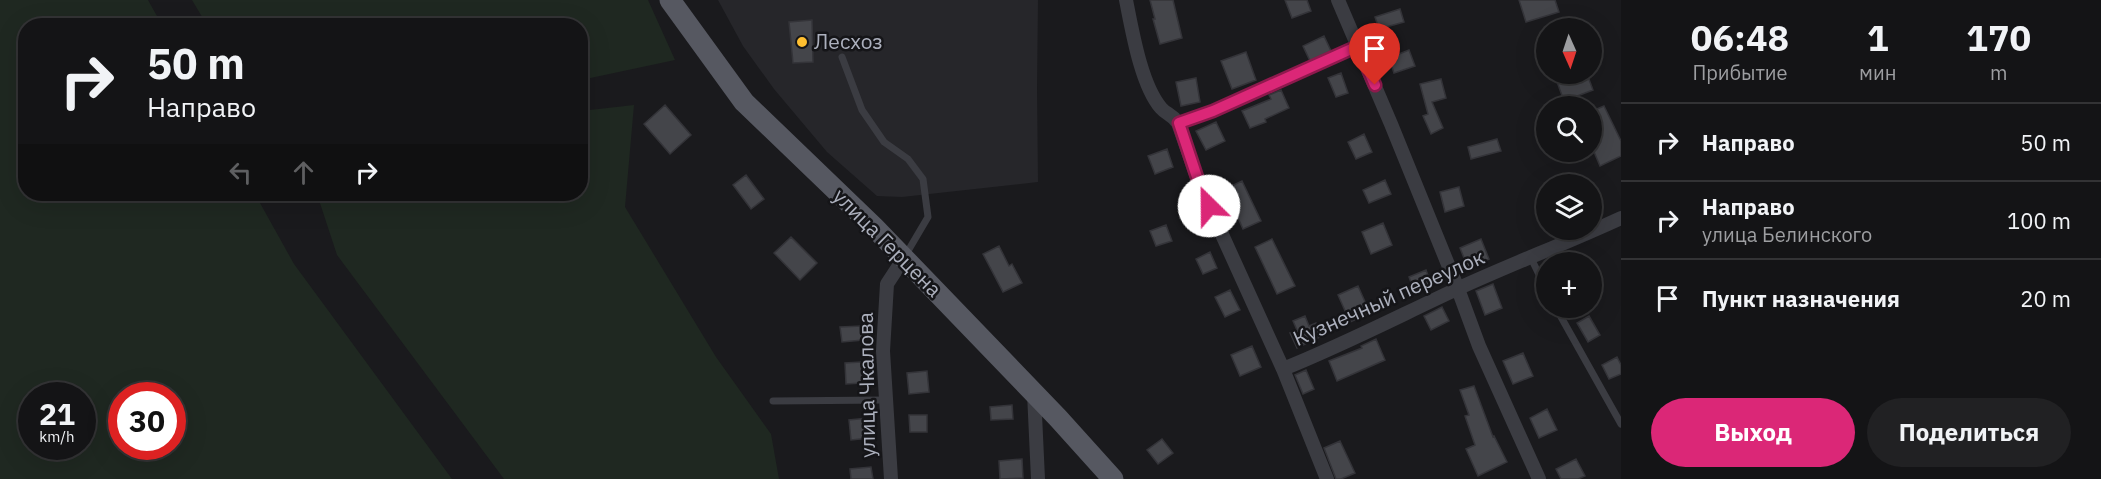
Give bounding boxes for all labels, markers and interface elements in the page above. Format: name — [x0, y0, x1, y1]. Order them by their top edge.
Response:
text: 06:48 — [1691, 14, 1789, 61]
text: 1 — [1867, 14, 1889, 61]
text: 170 — [1966, 14, 2031, 61]
north arrow — [1536, 18, 1602, 84]
map controls — [1536, 18, 1602, 318]
pin — [1349, 23, 1400, 85]
place label: Лесхоз — [814, 27, 883, 55]
icon: arrive — [1358, 32, 1391, 65]
marker: Лесхоз — [795, 35, 809, 49]
text: 50 m — [147, 36, 245, 91]
icon: right — [48, 42, 126, 120]
text: Прибытие — [1692, 59, 1788, 86]
text: мин — [1859, 59, 1896, 86]
text: m — [1990, 59, 2007, 86]
text: Направо — [147, 89, 256, 124]
button: search — [1536, 96, 1602, 162]
icon: right — [1651, 126, 1684, 159]
text: Направо — [1702, 128, 1795, 157]
text: 50 m — [2020, 128, 2071, 157]
icon: left — [224, 156, 257, 189]
icon: ahead — [287, 156, 320, 189]
icon: right — [350, 156, 383, 189]
position arrow — [1177, 174, 1241, 238]
button: layers — [1536, 174, 1602, 240]
street label: улица Герцена — [827, 182, 948, 303]
text: Направо — [1702, 192, 1795, 221]
icon: right — [1651, 204, 1684, 237]
text: 100 m — [2007, 206, 2071, 235]
text: улица Белинского — [1702, 221, 1872, 248]
street label: Кузнечный переулок — [1288, 242, 1489, 352]
button: + — [1536, 252, 1602, 318]
icon: arrive — [1651, 282, 1684, 315]
text: Пункт назначения — [1702, 284, 1900, 313]
text: 20 m — [2020, 284, 2071, 313]
street label: улица Чкалова — [851, 312, 881, 458]
speed limit sign: 30 — [108, 382, 186, 460]
text: 21 — [39, 394, 75, 433]
button: Выход — [1651, 398, 1855, 467]
button: Поделиться — [1867, 398, 2071, 467]
text: km/h — [39, 427, 75, 446]

